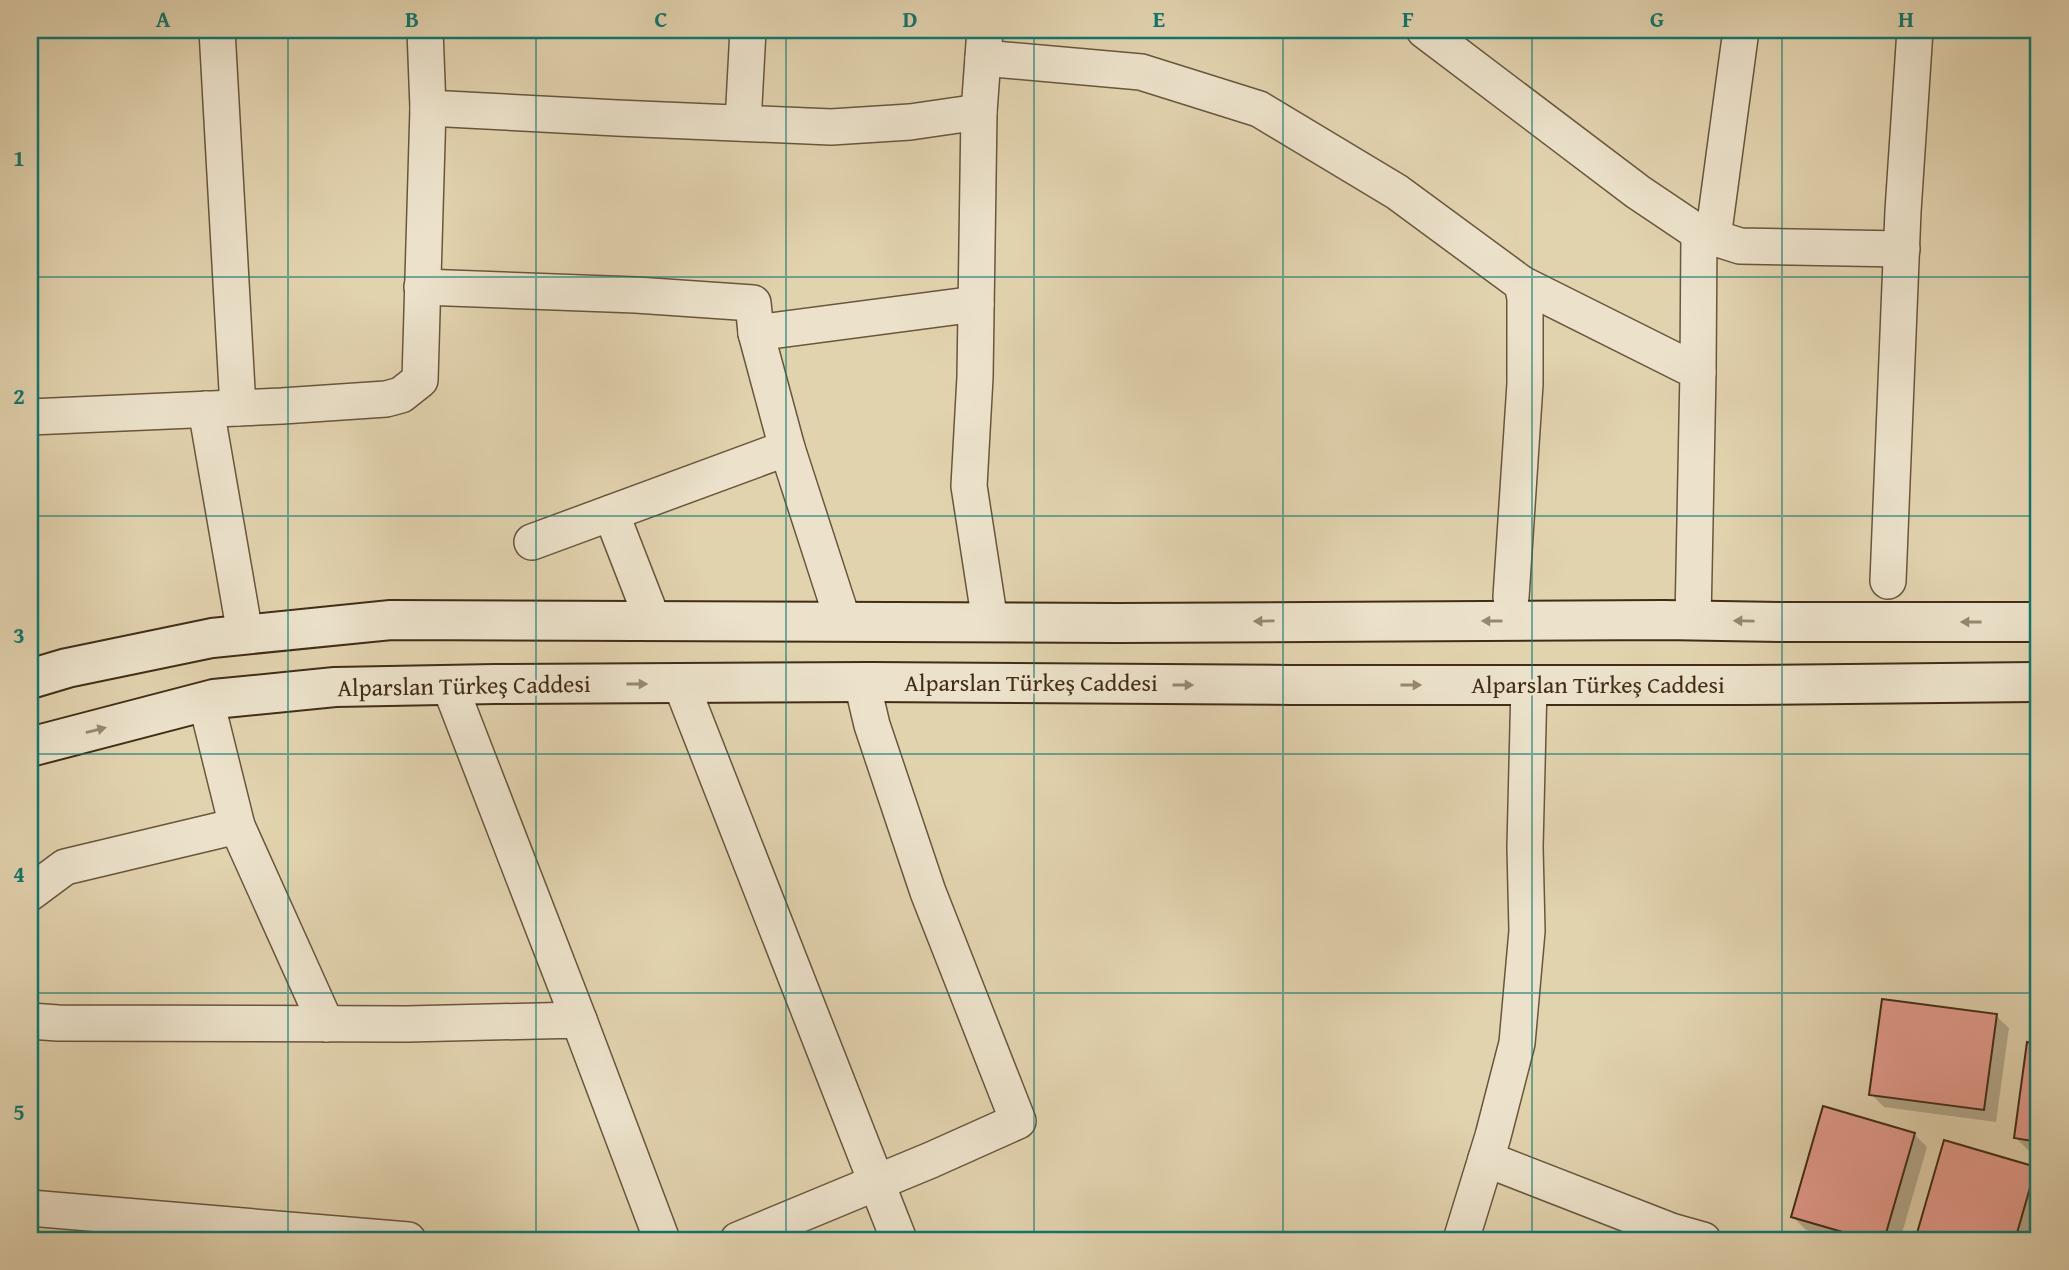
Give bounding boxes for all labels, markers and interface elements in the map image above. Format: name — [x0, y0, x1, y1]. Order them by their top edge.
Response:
text: A — [156, 2, 171, 35]
text: B — [405, 2, 419, 35]
text: C — [654, 2, 668, 35]
text: D — [903, 2, 918, 35]
text: E — [1153, 2, 1165, 35]
text: F — [1402, 2, 1414, 35]
text: G — [1650, 2, 1664, 35]
text: H — [1898, 2, 1914, 35]
text: 1 — [13, 141, 25, 174]
text: 2 — [13, 379, 25, 412]
one-way arrow — [1253, 615, 1275, 627]
one-way arrow — [1480, 615, 1502, 626]
one-way arrow — [1732, 615, 1754, 627]
one-way arrow — [1960, 616, 1982, 628]
text: 3 — [13, 618, 25, 651]
street label: Alparslan Türkeş Caddesi — [904, 665, 1158, 700]
street label: Alparslan Türkeş Caddesi — [337, 666, 591, 705]
street label: Alparslan Türkeş Caddesi — [1471, 667, 1725, 702]
one-way arrow — [626, 678, 648, 690]
one-way arrow — [1172, 679, 1194, 690]
one-way arrow — [1400, 679, 1422, 691]
one-way arrow — [85, 724, 107, 735]
text: 4 — [13, 857, 25, 890]
text: 5 — [13, 1095, 25, 1128]

